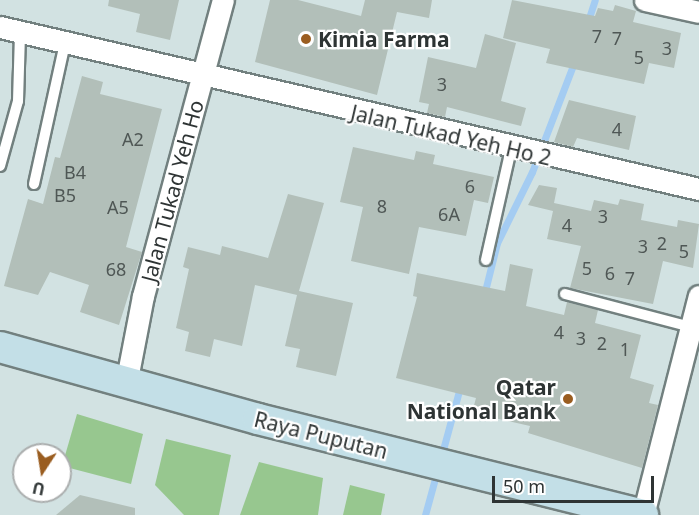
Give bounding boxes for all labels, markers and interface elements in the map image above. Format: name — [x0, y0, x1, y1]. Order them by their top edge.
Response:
house number: 7 — [592, 25, 602, 47]
place label: Kimia Farma — [318, 26, 450, 52]
house number: 7 — [612, 27, 622, 49]
marker: Kimia Farma — [299, 32, 313, 46]
house number: 3 — [662, 37, 672, 59]
house number: 5 — [634, 46, 644, 68]
house number: 3 — [437, 73, 447, 95]
street label: Jalan Tukad Yeh Ho — [136, 97, 208, 285]
street label: Jalan Tukad Yeh Ho 2 — [348, 100, 554, 170]
house number: 4 — [612, 118, 622, 140]
house number: A2 — [122, 128, 144, 150]
house number: B4 — [64, 161, 86, 183]
house number: 6 — [465, 175, 475, 197]
house number: B5 — [54, 184, 76, 206]
house number: 8 — [377, 195, 387, 217]
house number: A5 — [107, 196, 129, 218]
house number: 6A — [438, 203, 460, 225]
house number: 3 — [598, 205, 608, 227]
house number: 4 — [562, 214, 572, 236]
house number: 2 — [657, 232, 667, 254]
house number: 3 — [638, 235, 648, 257]
house number: 5 — [679, 240, 689, 262]
house number: 5 — [582, 257, 592, 279]
house number: 68 — [106, 258, 126, 280]
house number: 6 — [605, 262, 615, 284]
house number: 7 — [625, 267, 635, 289]
house number: 4 — [554, 321, 564, 343]
house number: 3 — [576, 327, 586, 349]
house number: 2 — [597, 332, 607, 354]
house number: 1 — [620, 338, 630, 360]
place label: Qatar National Bank — [407, 374, 556, 424]
marker: Qatar National Bank — [561, 392, 575, 406]
street label: Raya Puputan — [252, 406, 390, 464]
north arrow — [12, 443, 72, 503]
scale bar — [495, 464, 657, 502]
text: 50 m — [503, 474, 545, 498]
text: U — [30, 477, 47, 501]

